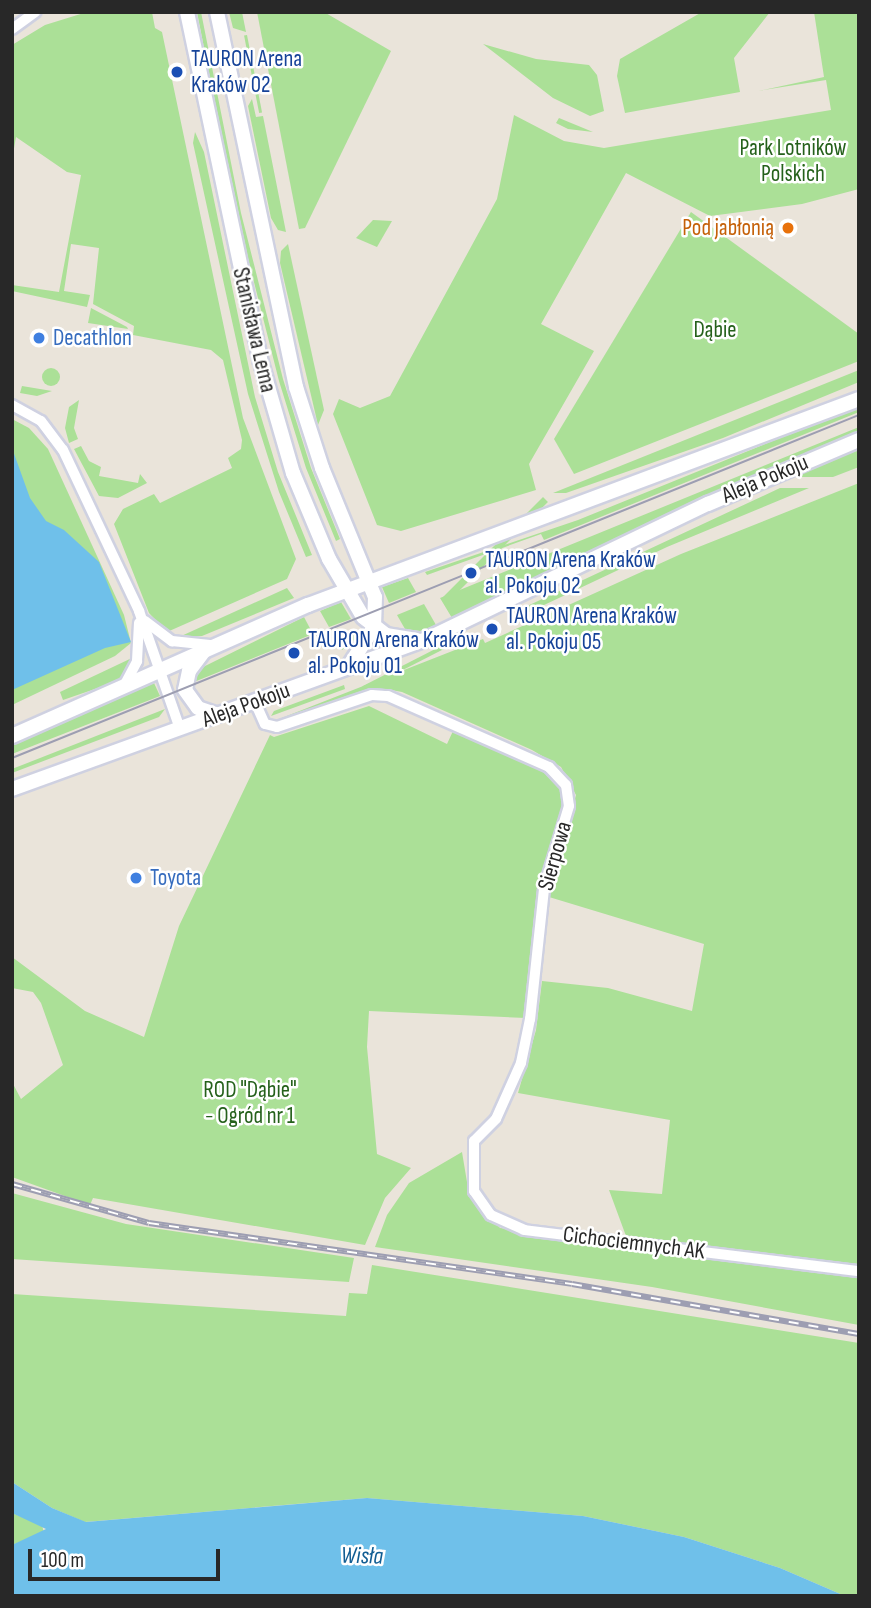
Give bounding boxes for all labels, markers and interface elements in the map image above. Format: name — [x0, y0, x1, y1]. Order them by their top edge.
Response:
place label: TAURON Arena Kraków 02 — [191, 45, 302, 99]
marker: TAURON Arena Kraków 02 — [169, 64, 185, 80]
park label: Park Lotników Polskich — [739, 134, 847, 188]
place label: Pod jabłonią — [682, 214, 774, 242]
marker: Pod jabłonią — [780, 220, 796, 236]
street label: Stanisława Lema — [226, 265, 282, 395]
park label: Dąbie — [693, 316, 737, 344]
place label: Decathlon — [53, 324, 132, 352]
marker: Decathlon — [31, 330, 47, 346]
street label: Aleja Pokoju — [718, 448, 812, 510]
place label: TAURON Arena Kraków al. Pokoju 02 — [485, 546, 656, 600]
marker: TAURON Arena Kraków al. Pokoju 02 — [463, 565, 479, 581]
place label: TAURON Arena Kraków al. Pokoju 05 — [506, 602, 677, 656]
marker: TAURON Arena Kraków al. Pokoju 05 — [484, 621, 500, 637]
place label: TAURON Arena Kraków al. Pokoju 01 — [308, 626, 479, 680]
marker: TAURON Arena Kraków al. Pokoju 01 — [286, 645, 302, 661]
street label: Aleja Pokoju — [198, 676, 294, 734]
street label: Sierpowa — [532, 818, 578, 894]
place label: Toyota — [150, 864, 201, 892]
marker: Toyota — [128, 870, 144, 886]
park label: ROD "Dąbie" - Ogród nr 1 — [203, 1076, 297, 1130]
street label: Cichociemnych AK — [561, 1221, 707, 1265]
scale bar — [32, 1534, 224, 1578]
water label: Wisła — [341, 1541, 383, 1571]
text: 100 m — [41, 1548, 84, 1573]

